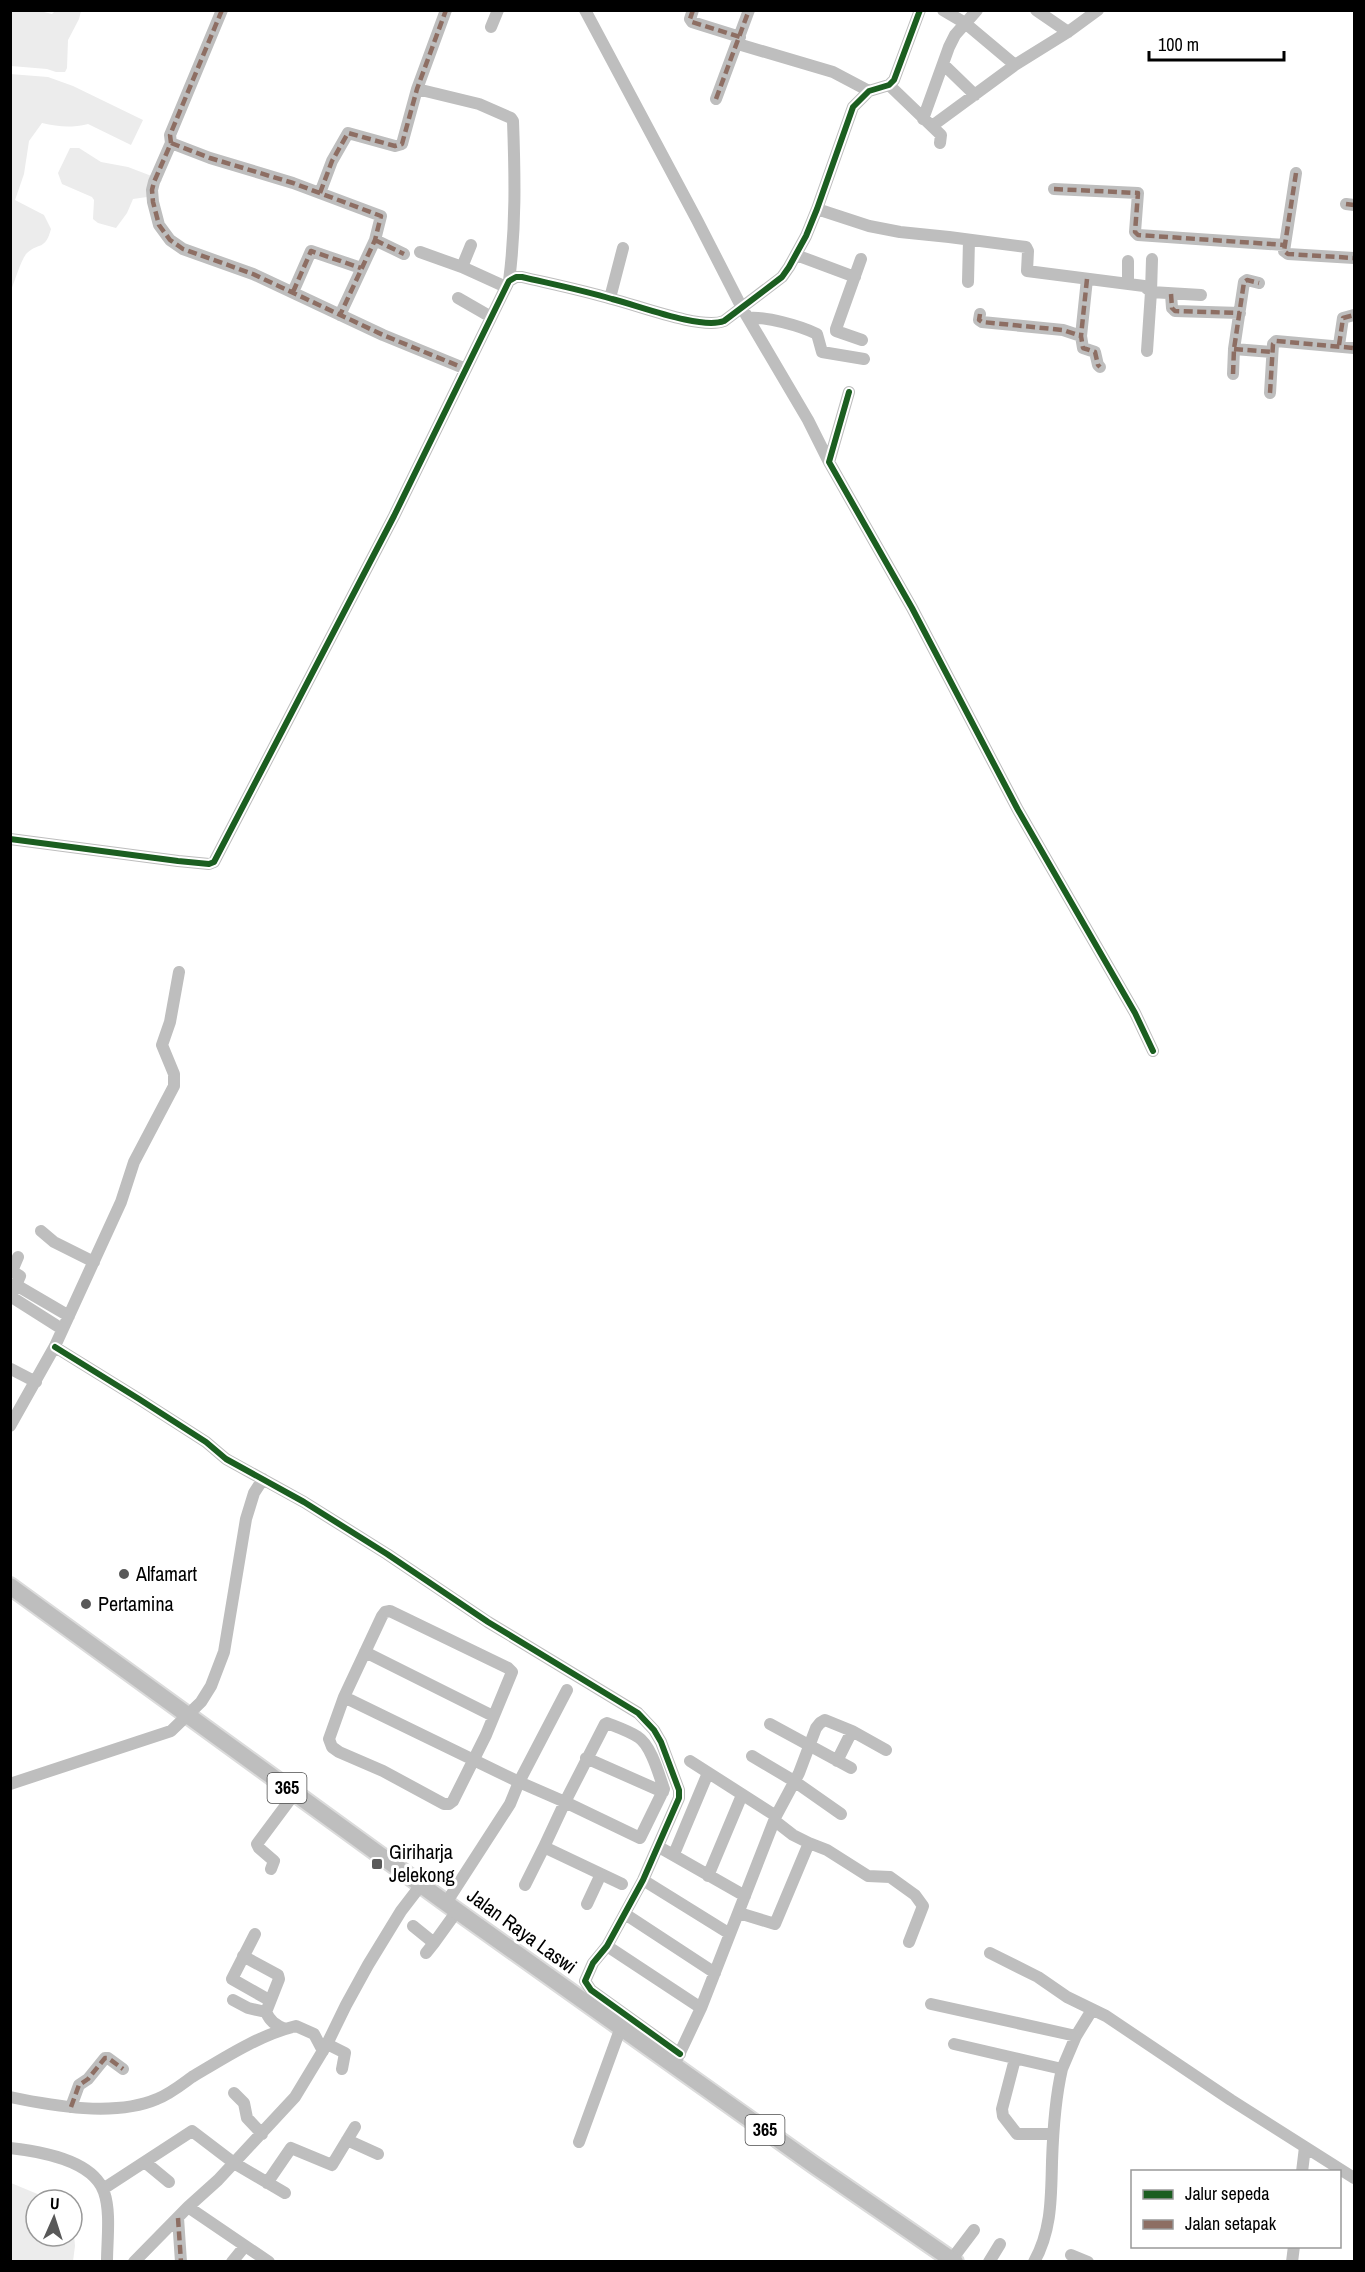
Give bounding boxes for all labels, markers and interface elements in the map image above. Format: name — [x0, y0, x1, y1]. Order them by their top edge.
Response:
scale bar — [1149, 24, 1284, 62]
text: 100 m — [1158, 32, 1199, 57]
place label: Alfamart — [135, 1560, 197, 1587]
marker: Alfamart — [117, 1567, 131, 1581]
place label: Pertamina — [98, 1590, 174, 1617]
marker: Pertamina — [79, 1597, 93, 1611]
road number: 365 — [268, 1773, 306, 1803]
place label: Giriharja Jelekong — [389, 1838, 455, 1888]
marker: Giriharja Jelekong — [370, 1857, 384, 1871]
street label: Jalan Raya Laswi — [462, 1882, 583, 1980]
road number: 365 — [746, 2115, 784, 2145]
legend — [1131, 2170, 1341, 2248]
text: Jalur sepeda — [1185, 2181, 1270, 2206]
north arrow — [24, 2188, 84, 2248]
text: U — [49, 2192, 60, 2214]
text: Jalan setapak — [1185, 2211, 1277, 2236]

